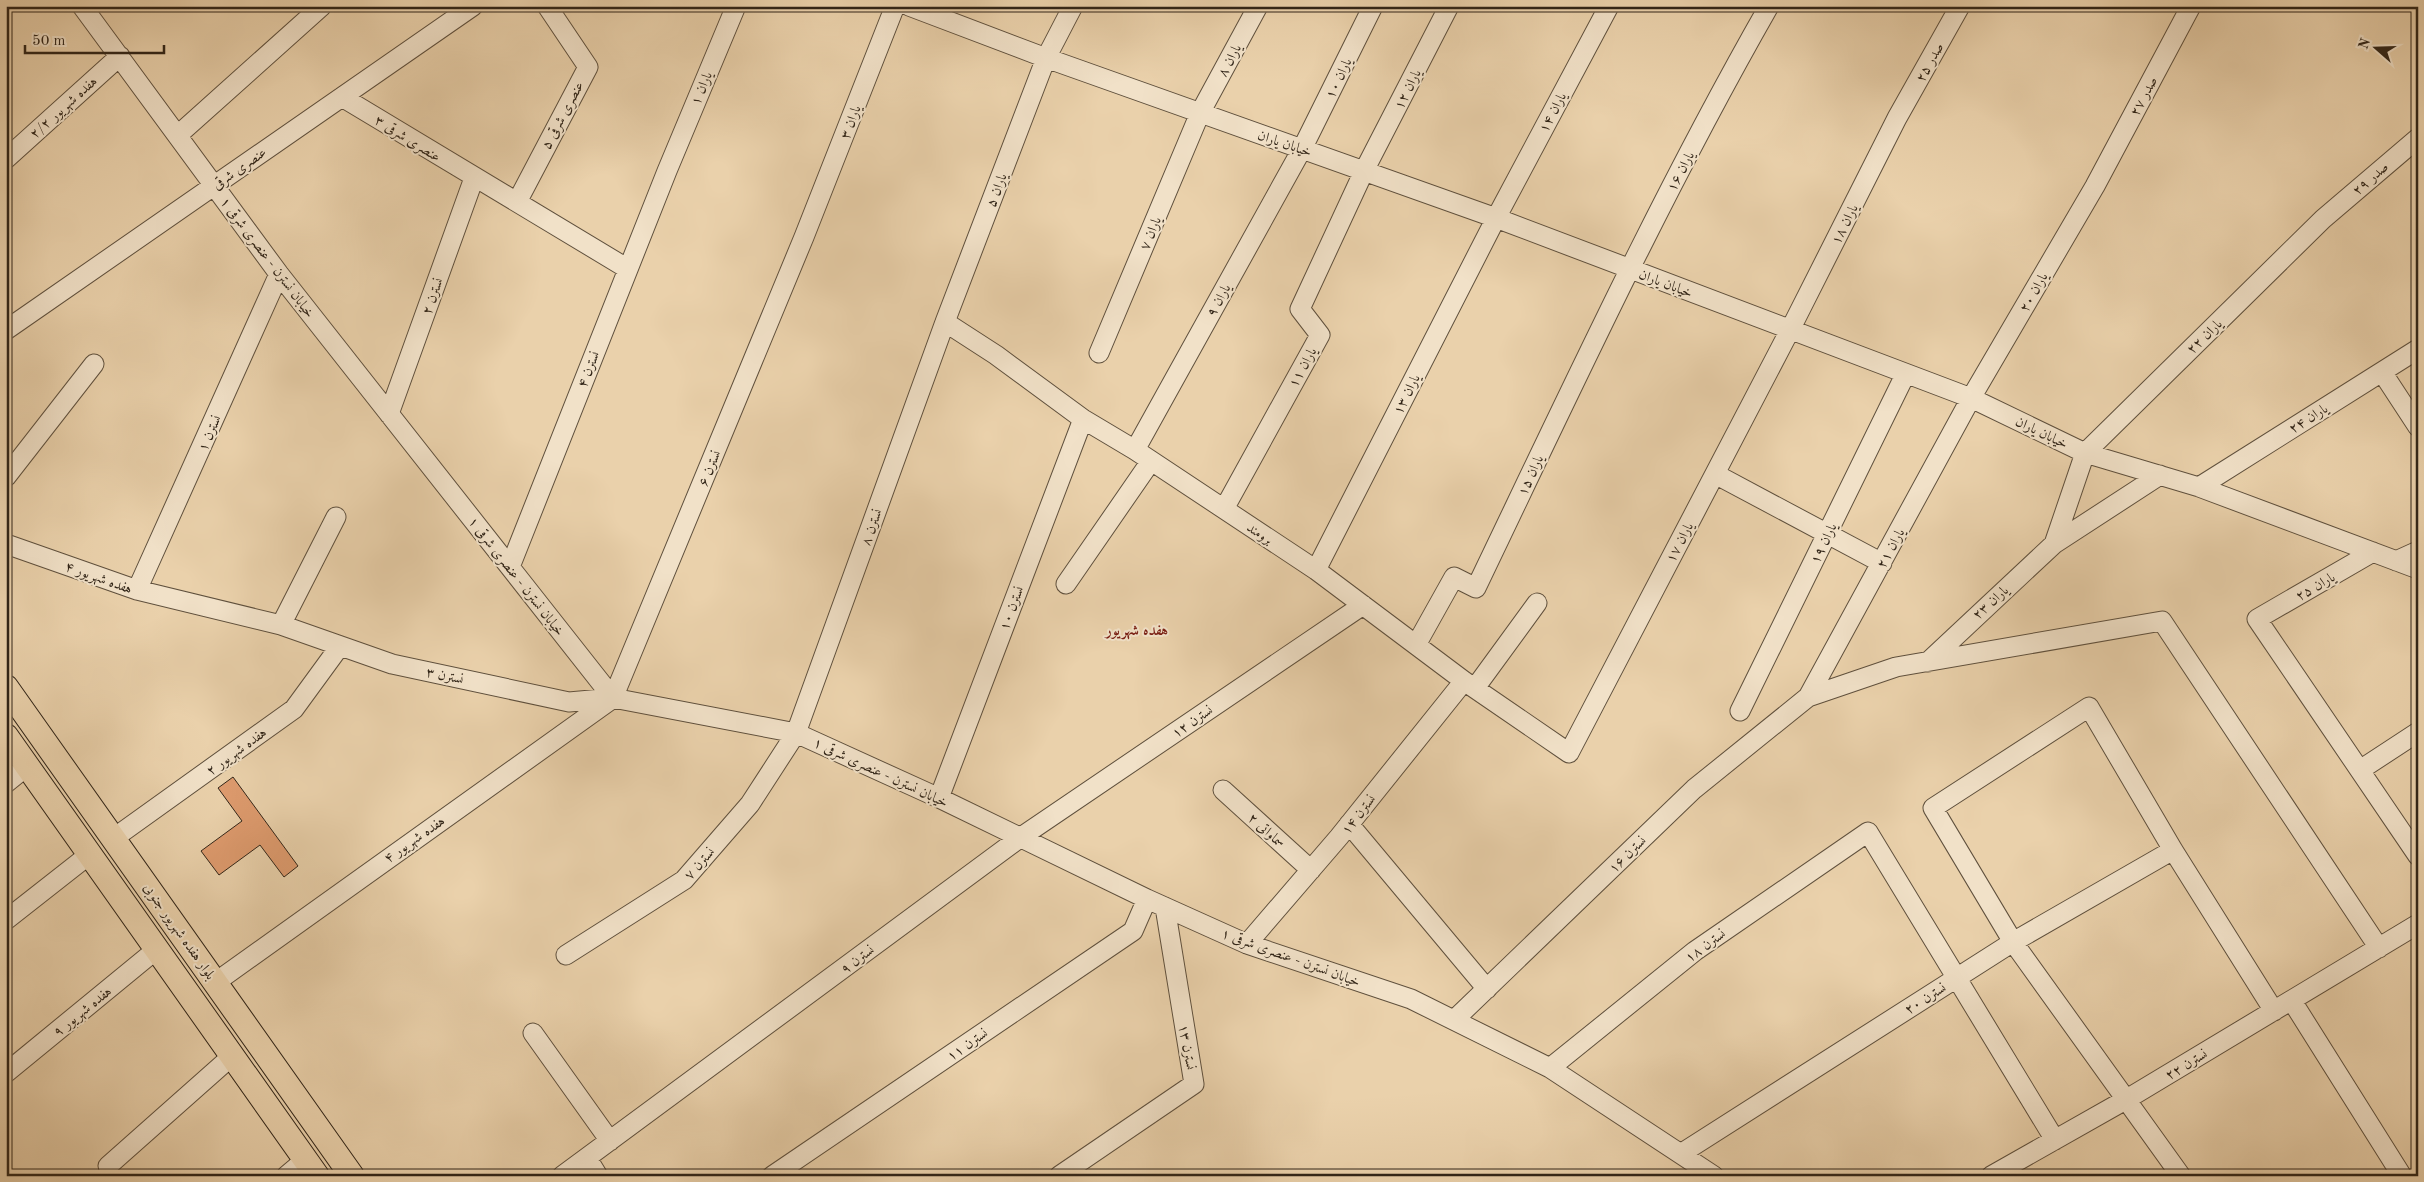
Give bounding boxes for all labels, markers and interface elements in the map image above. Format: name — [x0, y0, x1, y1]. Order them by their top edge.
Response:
scale bar — [25, 22, 164, 54]
north arrow — [2352, 22, 2402, 72]
text: 50 m — [32, 34, 66, 49]
text: N — [2356, 36, 2373, 51]
street label: یاران ۸ — [1216, 41, 1246, 80]
street label: صدر ۲۵ — [1914, 41, 1947, 85]
street label: یاران ۱۰ — [1323, 55, 1356, 101]
street label: یاران ۱۲ — [1392, 66, 1425, 112]
street label: یاران ۱ — [689, 68, 717, 107]
street label: هفده شهریور ۲/۲ — [27, 74, 101, 143]
street label: صدر ۲۷ — [2128, 75, 2161, 119]
street label: عنصری شرقی ۵ — [539, 79, 588, 152]
street label: یاران ۱۴ — [1537, 89, 1571, 135]
street label: یاران ۳ — [838, 102, 865, 141]
street label: عنصری شرقی ۳ — [371, 113, 443, 166]
street label: خیابان یاران — [1256, 128, 1313, 161]
street label: عنصری شرقی — [210, 145, 270, 194]
street label: یاران ۱۶ — [1665, 148, 1699, 194]
street label: صدر ۲۹ — [2350, 160, 2392, 199]
street label: یاران ۵ — [984, 170, 1011, 209]
street label: خیابان نسترن - عنصری شرقی ۱ — [216, 195, 317, 322]
street label: یاران ۱۸ — [1829, 201, 1862, 247]
street label: یاران ۷ — [1138, 213, 1166, 252]
street label: خیابان یاران — [1637, 267, 1694, 301]
street label: یاران ۲۰ — [2017, 269, 2052, 315]
street label: نسترن ۲ — [420, 276, 446, 316]
street label: یاران ۹ — [1204, 281, 1235, 320]
street label: یاران ۲۲ — [2184, 316, 2227, 357]
street label: یاران ۱۱ — [1286, 344, 1321, 390]
street label: نسترن ۴ — [575, 349, 602, 390]
street label: یاران ۱۳ — [1391, 371, 1424, 417]
street label: یاران ۲۴ — [2287, 401, 2332, 437]
street label: نسترن ۱ — [196, 413, 224, 454]
street label: خیابان یاران — [2013, 414, 2070, 452]
street label: نسترن ۶ — [696, 448, 724, 489]
street label: یاران ۱۵ — [1516, 452, 1548, 498]
street label: نسترن ۸ — [859, 507, 885, 547]
street label: خیابان نسترن - عنصری شرقی ۱ — [464, 515, 567, 640]
street label: یاران ۱۷ — [1664, 519, 1698, 565]
street label: برومند — [1243, 520, 1275, 549]
street label: یاران ۱۹ — [1808, 520, 1841, 566]
street label: یاران ۲۱ — [1874, 525, 1909, 571]
street label: هفده شهریور ۴ — [63, 559, 134, 598]
street label: یاران ۲۵ — [2293, 569, 2339, 604]
street label: یاران ۲۳ — [1970, 582, 2013, 623]
street label: نسترن ۱۰ — [997, 584, 1027, 632]
district label: هفده شهریور — [1104, 624, 1168, 640]
street label: نسترن ۳ — [425, 665, 465, 687]
street label: نسترن ۱۲ — [1170, 703, 1216, 740]
street label: هفده شهریور ۲ — [204, 725, 270, 780]
street label: خیابان نسترن - عنصری شرقی ۱ — [810, 736, 950, 812]
street label: نسترن ۱۴ — [1339, 792, 1378, 837]
street label: سماواتی ۲ — [1245, 811, 1287, 851]
street label: هفده شهریور ۴ — [382, 814, 449, 867]
street label: نسترن ۱۶ — [1606, 834, 1649, 876]
street label: نسترن ۷ — [682, 845, 718, 882]
street label: بلوار هفده شهریور جنوبی — [139, 881, 218, 984]
street label: خیابان نسترن - عنصری شرقی ۱ — [1219, 926, 1362, 991]
street label: نسترن ۱۸ — [1683, 927, 1728, 965]
street label: نسترن ۹ — [838, 943, 877, 977]
street label: نسترن ۲۰ — [1902, 981, 1949, 1017]
street label: هفده شهریور ۹ — [51, 984, 116, 1041]
street label: نسترن ۱۳ — [1176, 1023, 1198, 1071]
street label: نسترن ۱۱ — [945, 1026, 991, 1063]
street label: نسترن ۲۲ — [2163, 1047, 2210, 1083]

